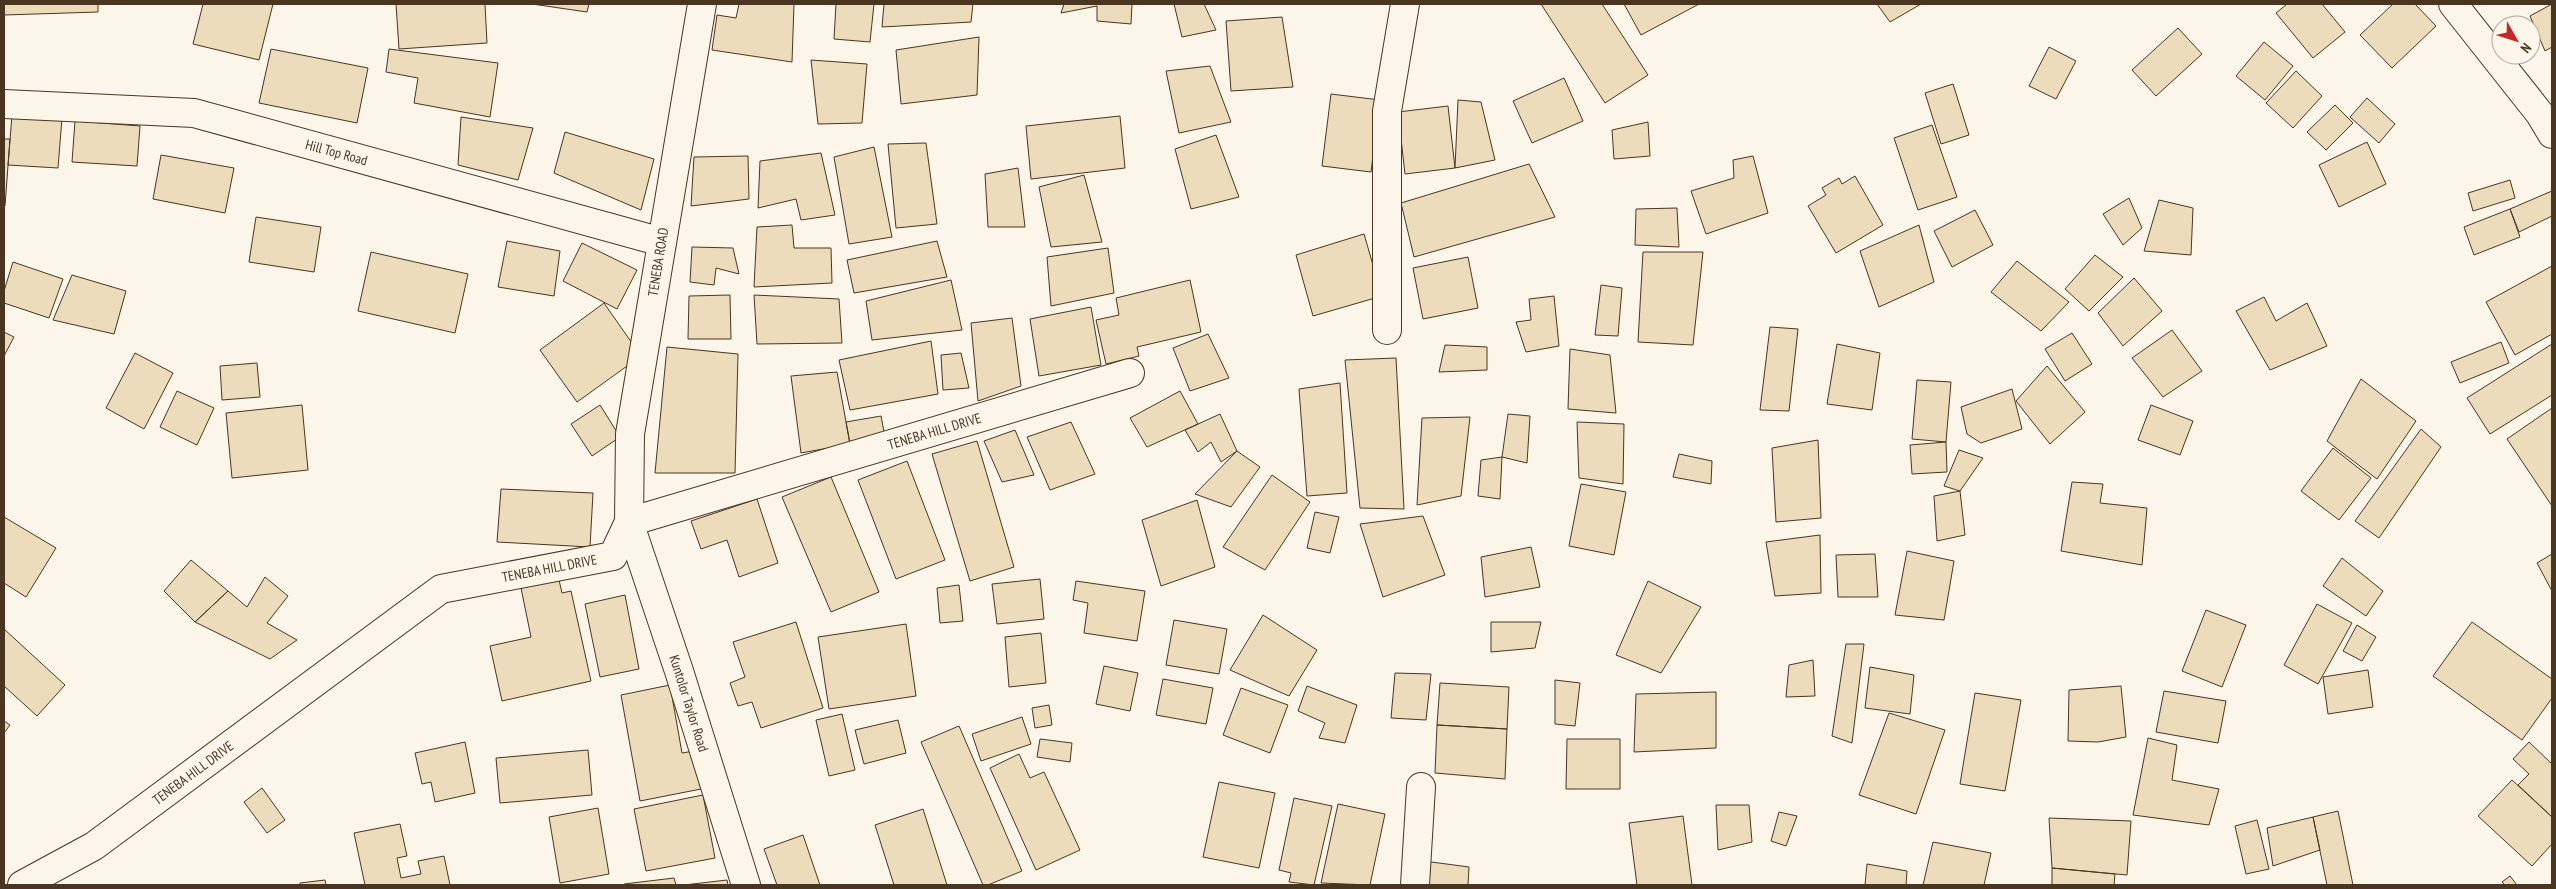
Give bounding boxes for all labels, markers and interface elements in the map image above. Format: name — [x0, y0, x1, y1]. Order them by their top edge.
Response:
north arrow — [2491, 15, 2541, 65]
text: N — [2517, 40, 2535, 57]
street label: Hill Top Road — [303, 135, 370, 169]
street label: TENEBA ROAD — [644, 226, 672, 298]
street label: TENEBA HILL DRIVE — [886, 409, 983, 454]
street label: TENEBA HILL DRIVE — [500, 550, 598, 586]
street label: Kuntolor Taylor Road — [665, 653, 713, 754]
street label: TENEBA HILL DRIVE — [149, 737, 237, 809]

